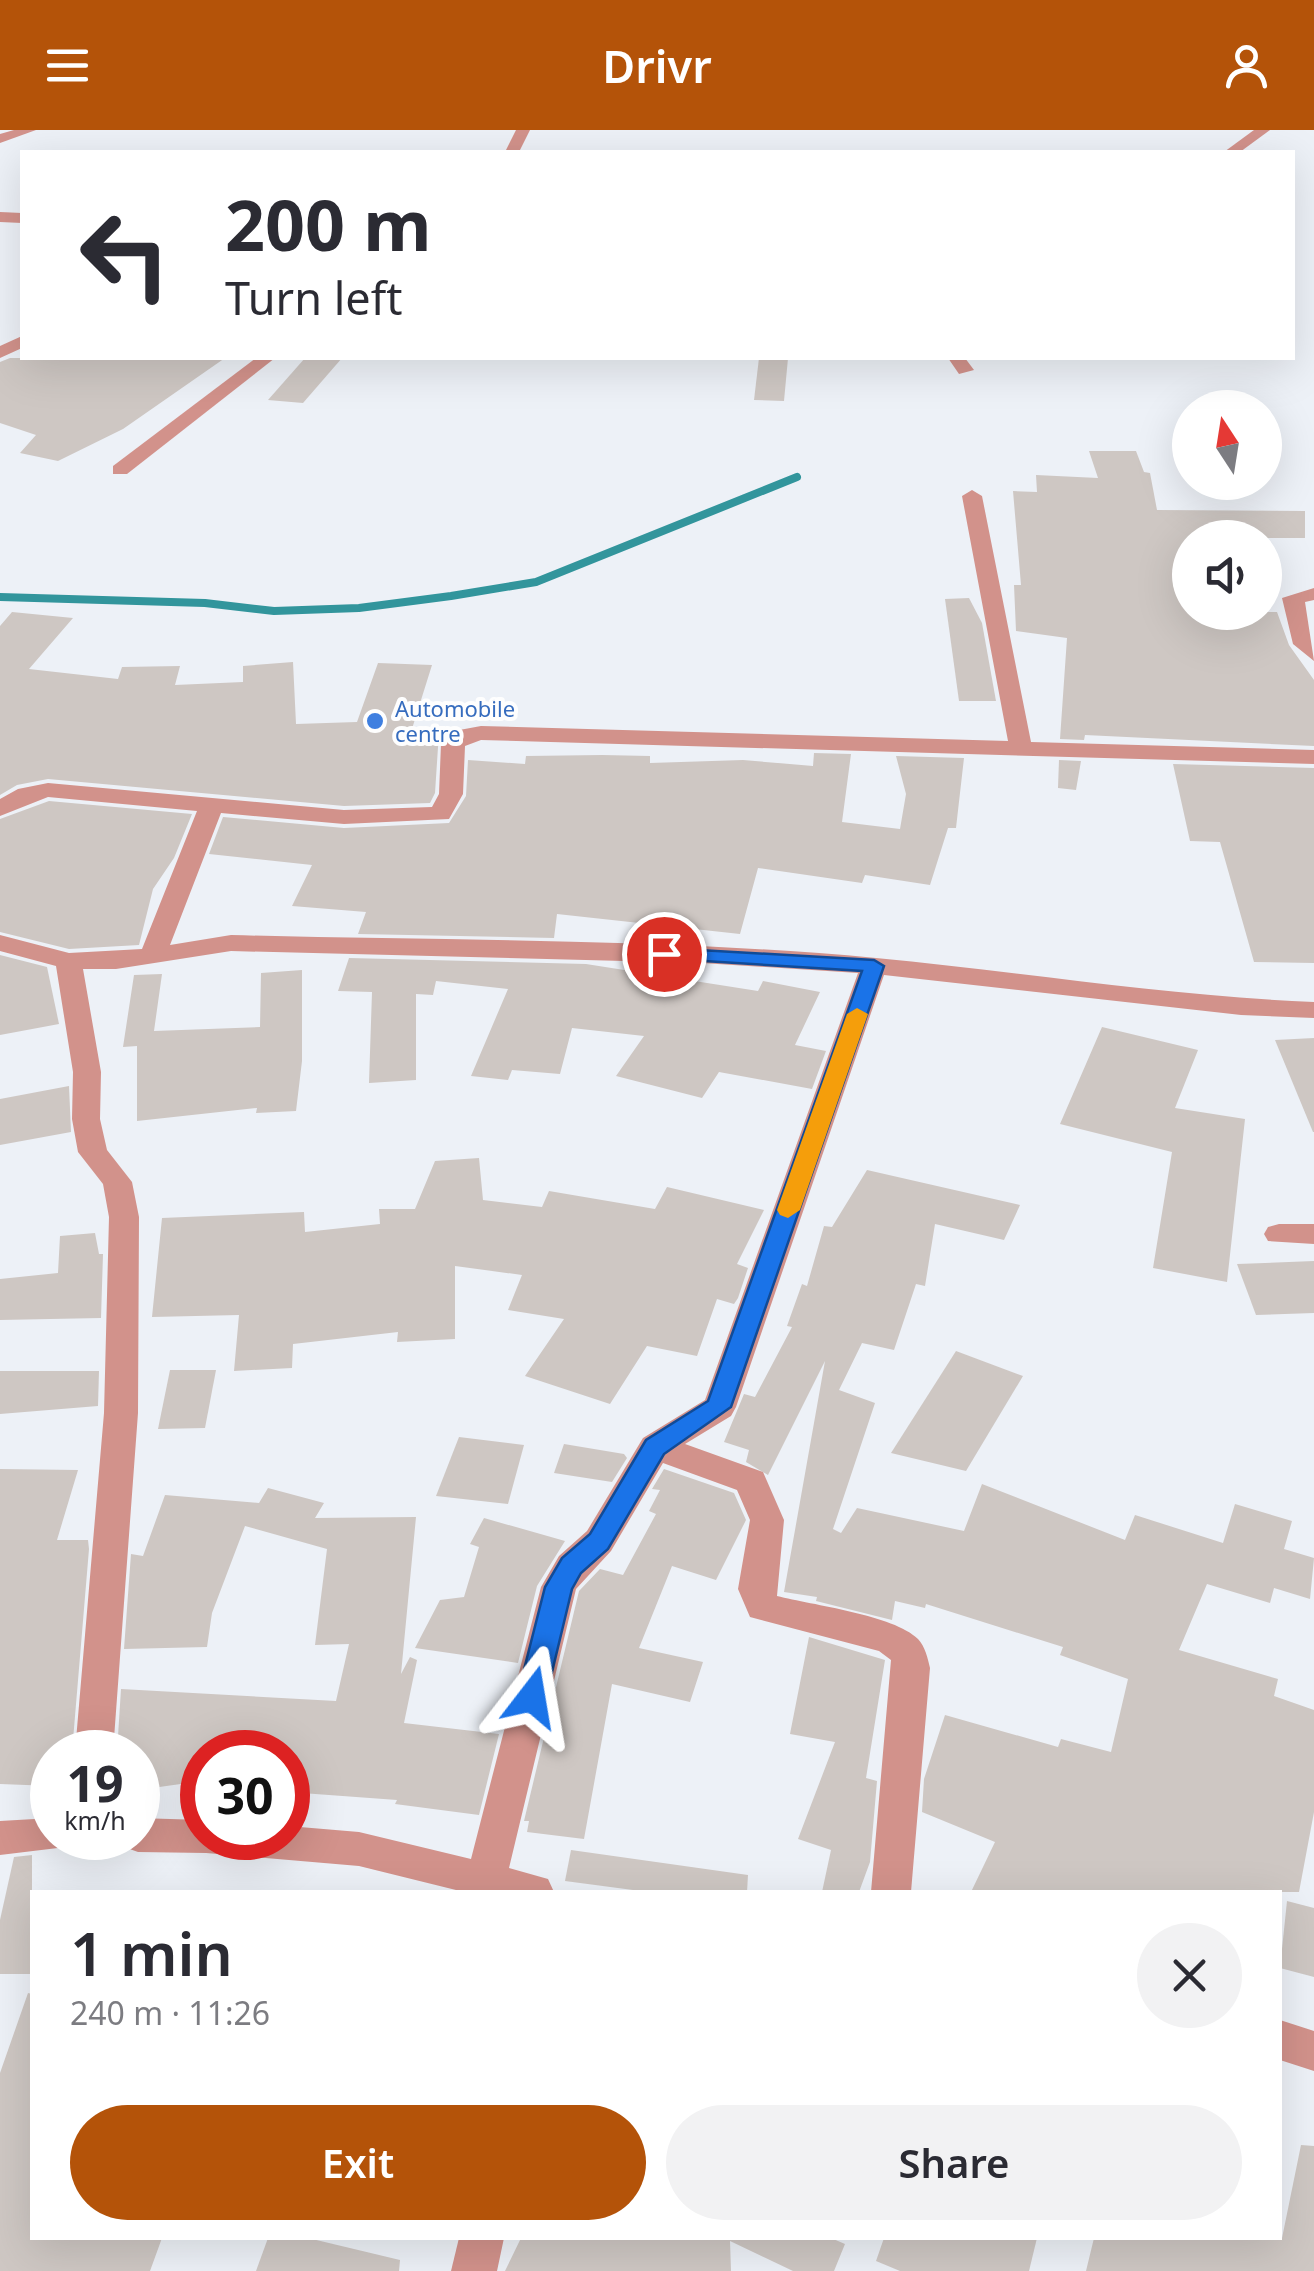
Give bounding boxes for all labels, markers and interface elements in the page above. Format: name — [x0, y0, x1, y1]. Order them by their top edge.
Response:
text: Drivr — [602, 35, 712, 96]
icon: menu — [40, 38, 95, 93]
icon: person — [1219, 38, 1274, 93]
text: 200 m — [225, 176, 432, 272]
icon: left — [60, 190, 190, 320]
text: Turn left — [225, 267, 402, 328]
north arrow — [1172, 390, 1282, 500]
map controls — [1172, 390, 1282, 630]
button: sound — [1172, 520, 1282, 630]
place label: Automobile centre — [395, 693, 515, 748]
marker: Automobile centre — [364, 710, 386, 732]
pin — [622, 912, 707, 997]
icon: arrive — [637, 927, 692, 982]
position arrow — [480, 1645, 584, 1749]
speed limit sign: 30 — [180, 1730, 310, 1860]
text: 19 — [66, 1749, 124, 1817]
text: km/h — [64, 1803, 126, 1837]
text: 1 min — [70, 1912, 233, 1994]
button: close — [1137, 1923, 1242, 2028]
text: 240 m · 11:26 — [70, 1991, 270, 2034]
button: Exit — [70, 2105, 646, 2220]
button: Share — [666, 2105, 1242, 2220]

